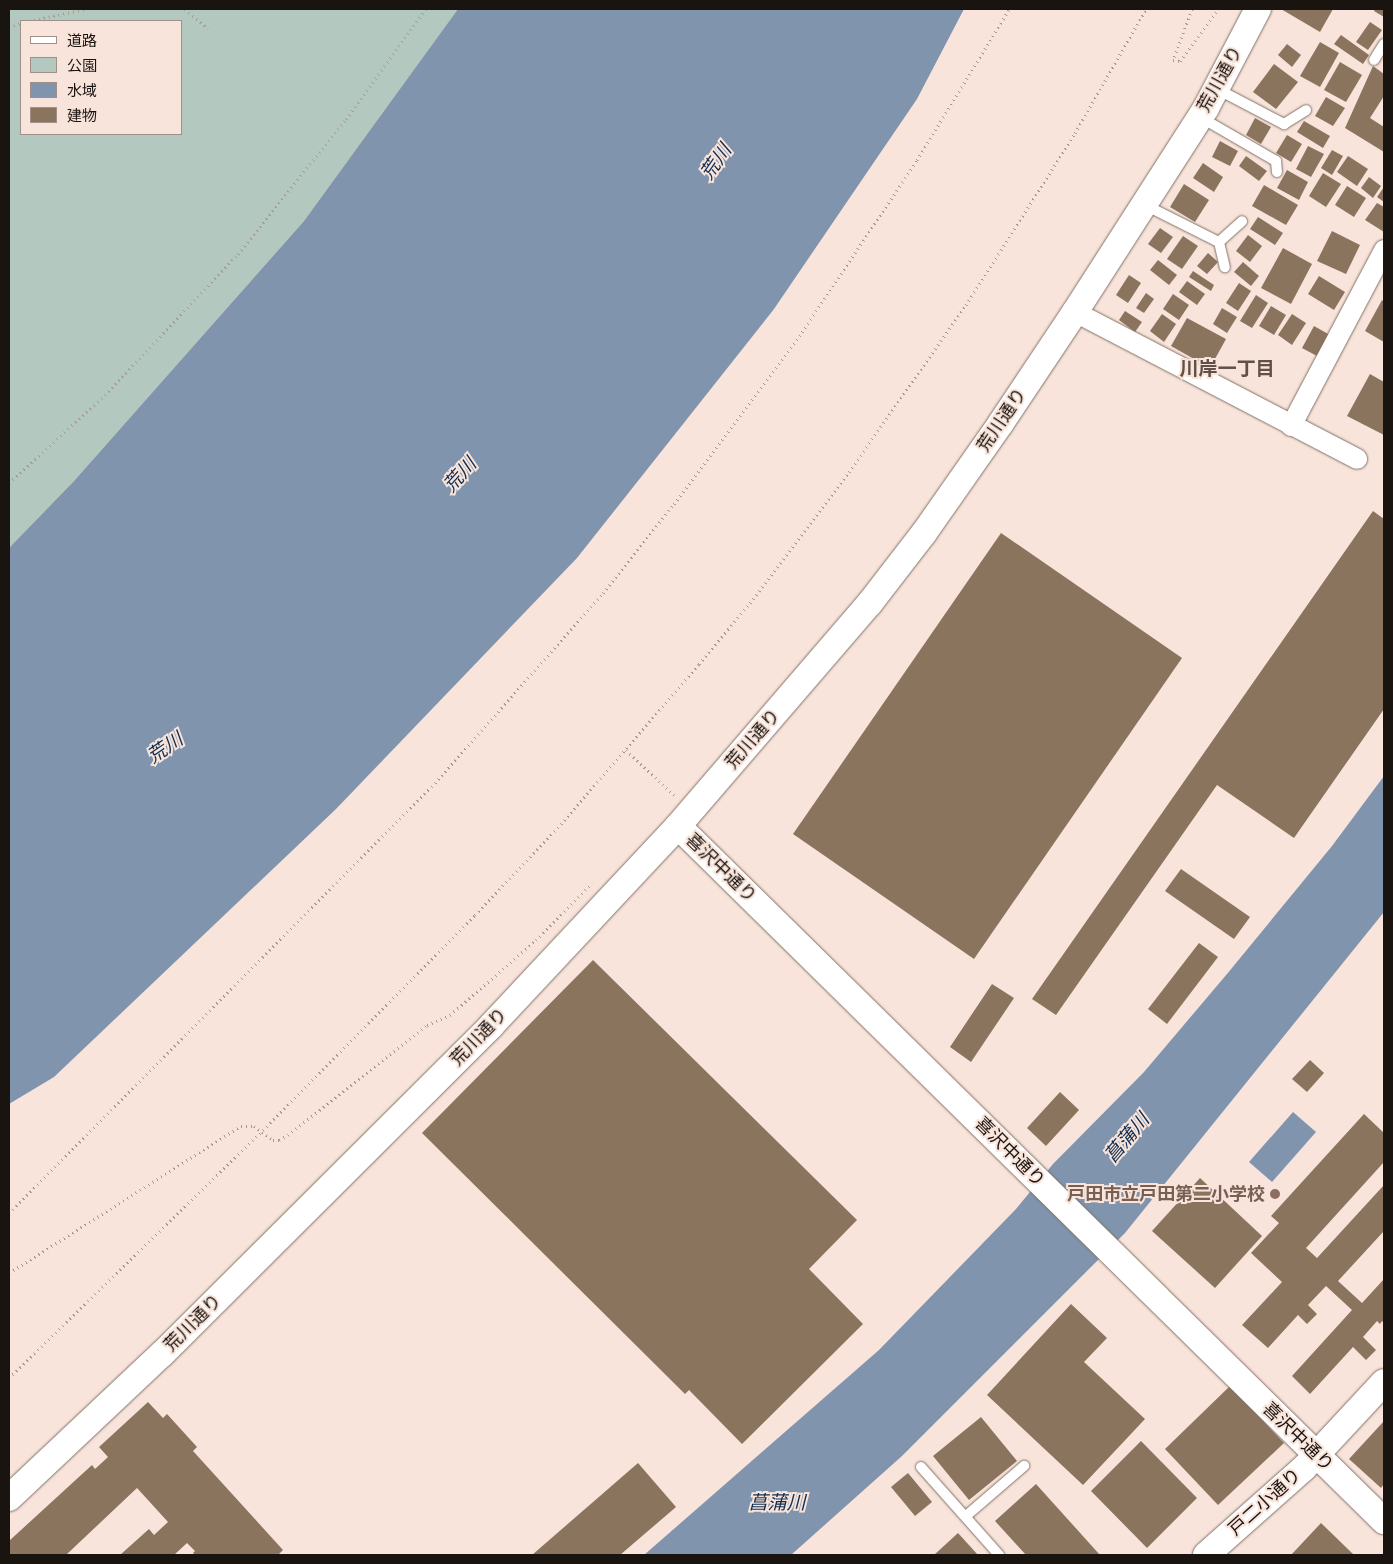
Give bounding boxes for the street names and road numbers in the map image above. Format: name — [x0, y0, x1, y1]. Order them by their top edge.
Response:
street label: 荒川通り — [1193, 42, 1247, 116]
street label: 荒川通り — [973, 384, 1031, 456]
street label: 荒川通り — [721, 705, 785, 773]
street label: 喜沢中通り — [681, 829, 761, 907]
street label: 荒川通り — [446, 1004, 512, 1070]
street label: 喜沢中通り — [971, 1113, 1049, 1191]
street label: 荒川通り — [160, 1290, 226, 1356]
street label: 喜沢中通り — [1258, 1398, 1338, 1476]
street label: 戸二小通り — [1224, 1464, 1306, 1540]

